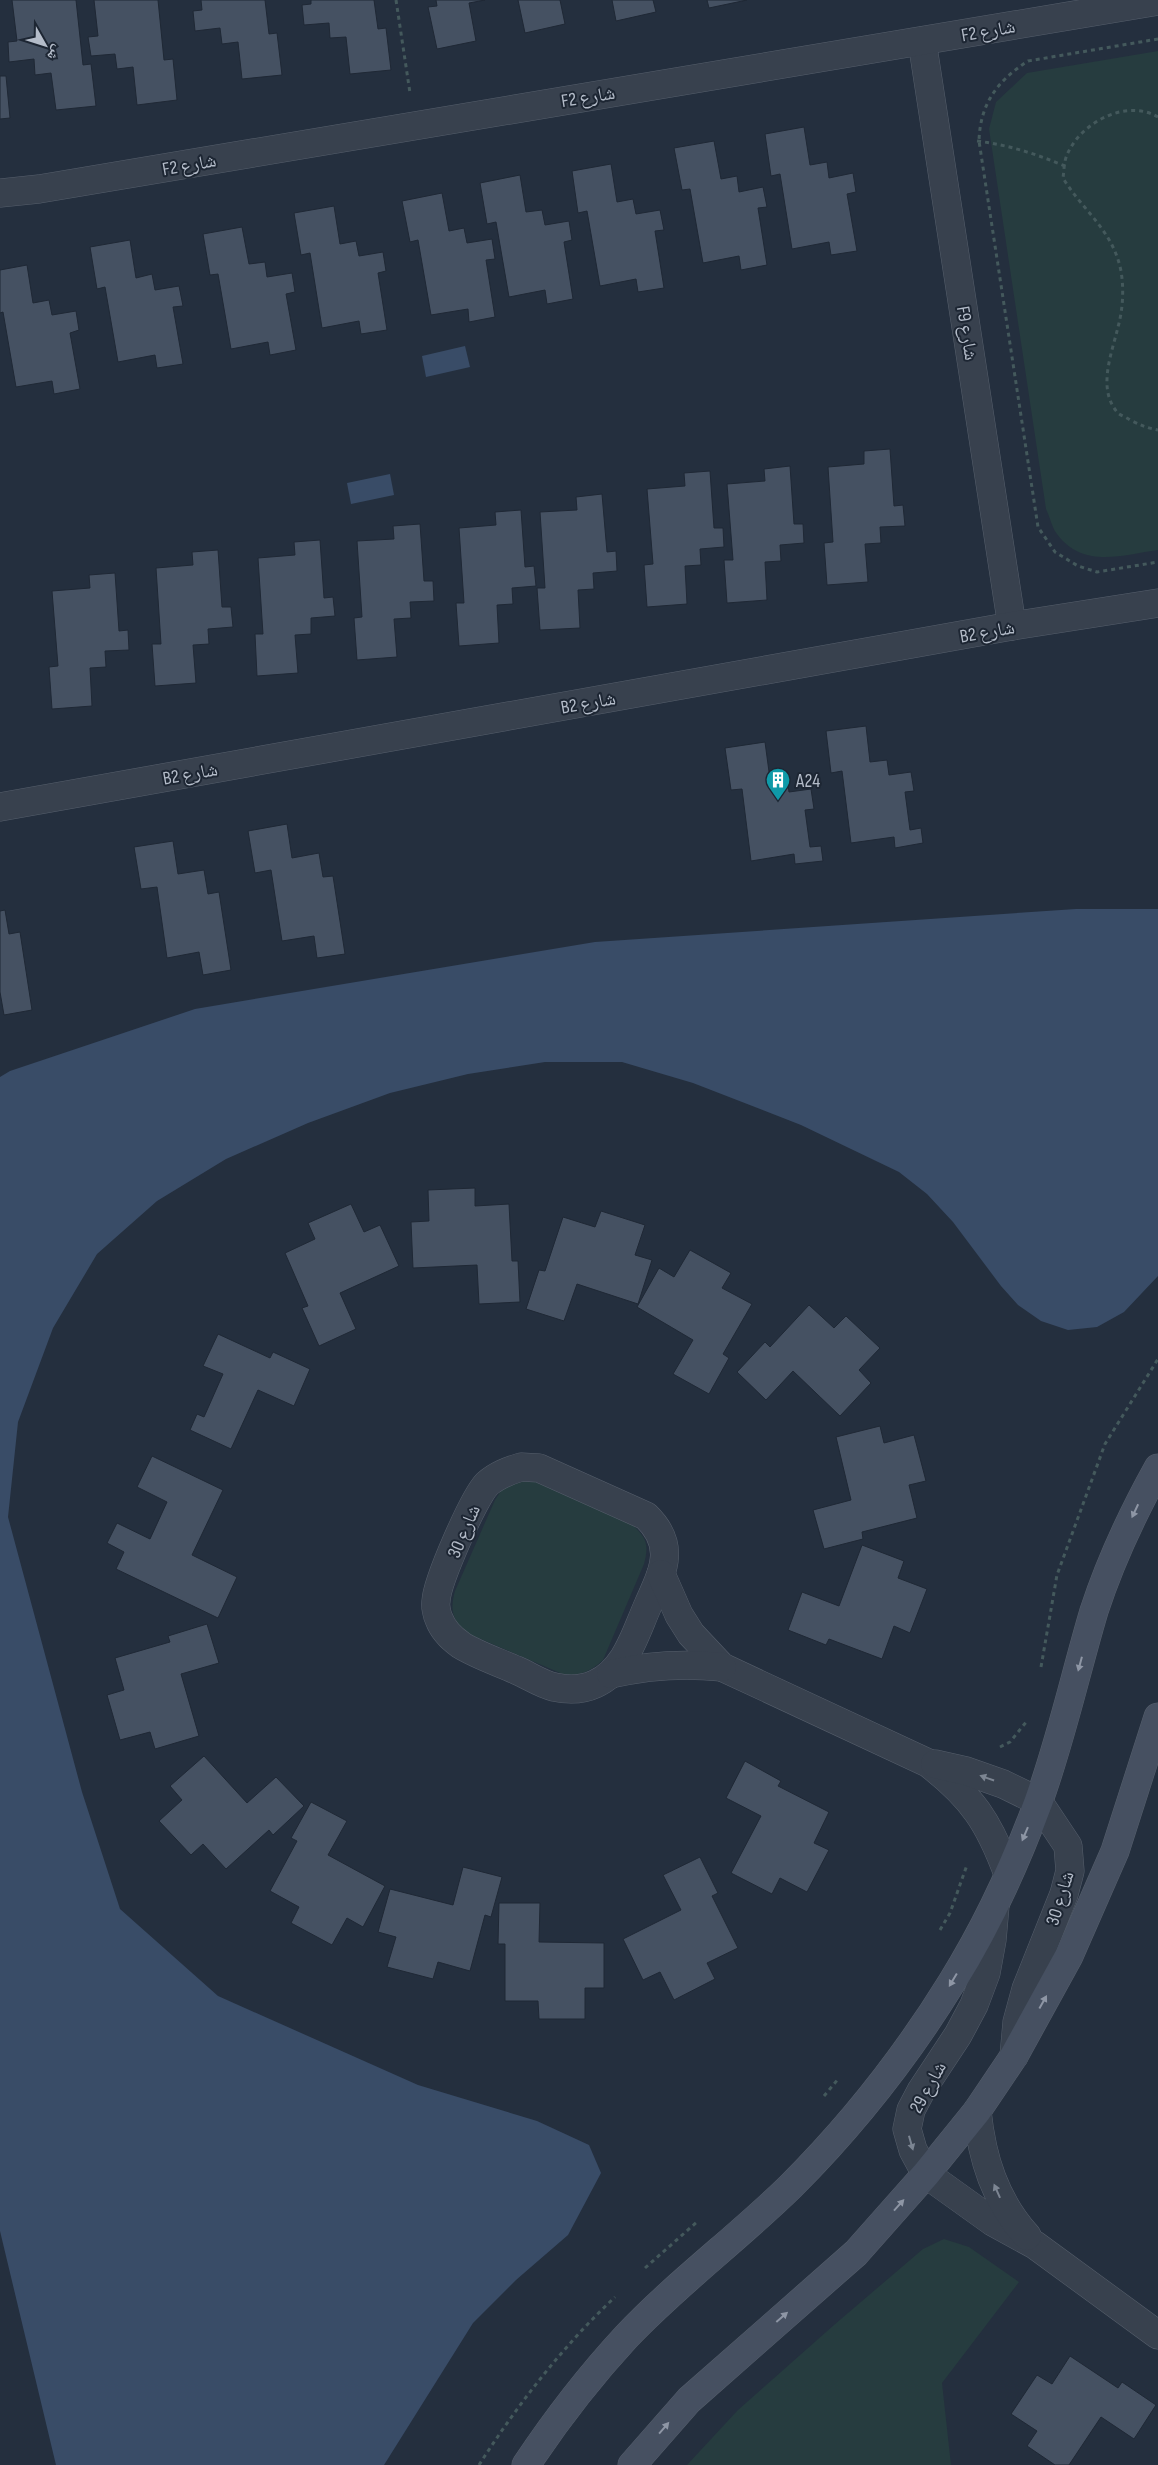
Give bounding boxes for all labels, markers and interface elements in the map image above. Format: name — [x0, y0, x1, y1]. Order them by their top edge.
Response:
street label: F2 شارع — [960, 15, 1017, 48]
north arrow — [20, 20, 70, 70]
text: ش — [43, 42, 66, 64]
street label: F2 شارع — [560, 82, 617, 113]
street label: F2 شارع — [161, 149, 218, 182]
street label: F9 شارع — [951, 304, 982, 362]
street label: B2 شارع — [958, 616, 1017, 649]
street label: B2 شارع — [559, 687, 618, 720]
street label: B2 شارع — [161, 758, 220, 791]
building icon: A24 — [765, 767, 791, 801]
place label: A24 — [795, 770, 820, 793]
street label: شارع 30 — [443, 1502, 486, 1562]
one-way arrow — [1131, 1504, 1139, 1518]
one-way arrow — [1076, 1656, 1084, 1671]
one-way arrow — [980, 1774, 995, 1781]
one-way arrow — [1020, 1827, 1028, 1842]
street label: شارع 30 — [1041, 1869, 1080, 1928]
one-way arrow — [948, 1973, 957, 1986]
one-way arrow — [1039, 1995, 1048, 2009]
street label: شارع 29 — [905, 2058, 952, 2118]
one-way arrow — [907, 2136, 915, 2151]
one-way arrow — [992, 2184, 1000, 2198]
one-way arrow — [894, 2199, 905, 2212]
one-way arrow — [775, 2311, 787, 2323]
one-way arrow — [658, 2422, 669, 2435]

